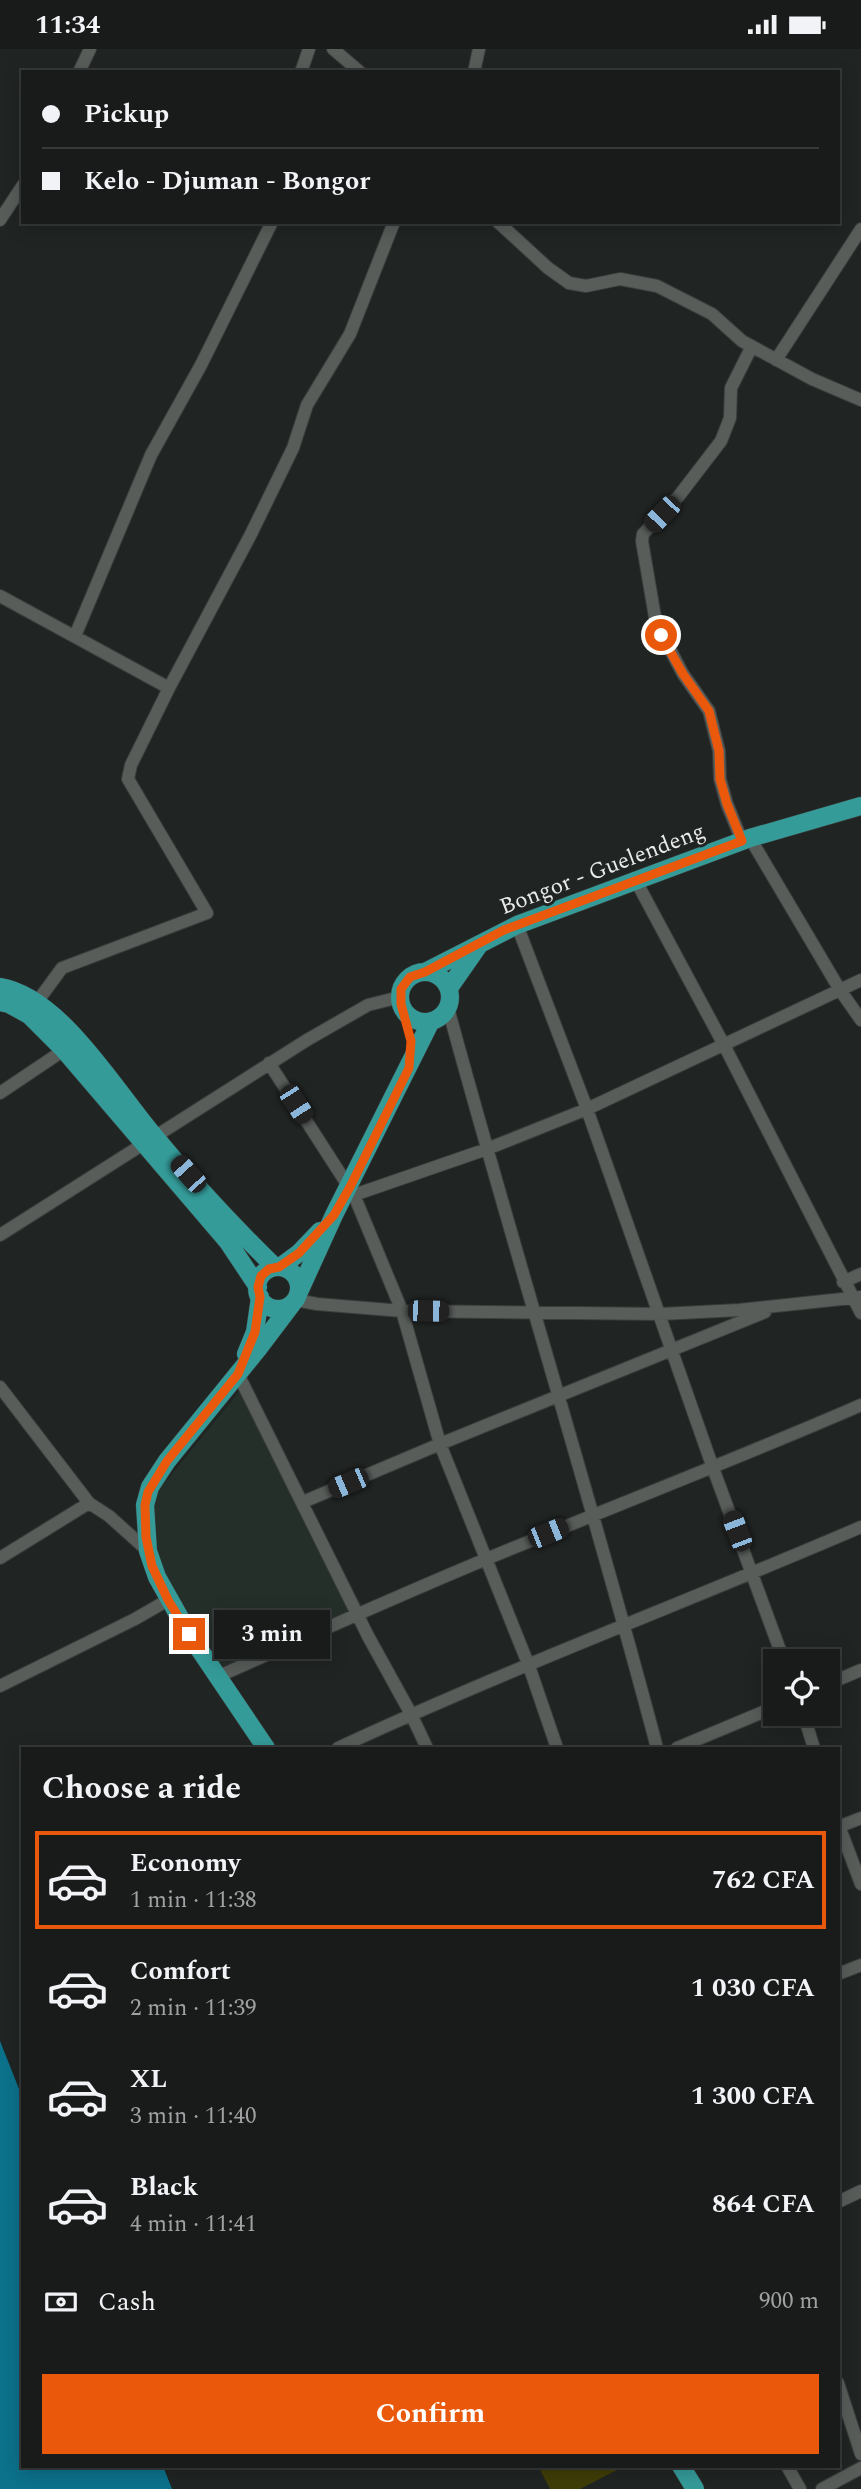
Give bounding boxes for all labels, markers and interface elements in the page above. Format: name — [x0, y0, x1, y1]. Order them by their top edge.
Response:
text: 11:34 — [35, 5, 100, 45]
text: Pickup — [84, 94, 169, 134]
text: Kelo - Djuman - Bongor — [84, 161, 370, 201]
car — [640, 492, 685, 536]
route start — [645, 619, 677, 651]
street label: Bongor - Guelendeng — [495, 814, 711, 925]
car — [276, 1081, 317, 1127]
car — [167, 1151, 210, 1197]
car — [407, 1300, 450, 1322]
car — [325, 1465, 372, 1501]
car — [720, 1508, 755, 1554]
car — [525, 1515, 572, 1551]
callout: 3 min — [214, 1609, 329, 1659]
text: 3 min — [241, 1617, 303, 1652]
route end — [173, 1618, 205, 1650]
map controls — [763, 1649, 840, 1726]
button: locate — [763, 1649, 840, 1726]
text: Choose a ride — [42, 1764, 241, 1813]
text: Economy — [130, 1843, 240, 1883]
icon: car — [46, 1849, 109, 1912]
text: 762 CFA — [712, 1860, 815, 1900]
text: 1 min · 11:38 — [130, 1883, 257, 1918]
text: Comfort — [130, 1951, 231, 1991]
icon: car — [46, 1957, 109, 2020]
text: 1 030 CFA — [691, 1968, 815, 2008]
text: 2 min · 11:39 — [130, 1991, 257, 2026]
text: XL — [130, 2059, 167, 2099]
icon: car — [46, 2065, 109, 2128]
text: 1 300 CFA — [691, 2076, 815, 2116]
text: 3 min · 11:40 — [130, 2099, 257, 2134]
text: Black — [130, 2167, 198, 2207]
icon: car — [46, 2173, 109, 2236]
text: 864 CFA — [712, 2184, 815, 2224]
text: 4 min · 11:41 — [130, 2207, 257, 2242]
text: Cash — [98, 2282, 156, 2322]
icon: cash — [42, 2283, 80, 2321]
text: 900 m — [759, 2284, 819, 2319]
button: Confirm — [42, 2374, 819, 2454]

